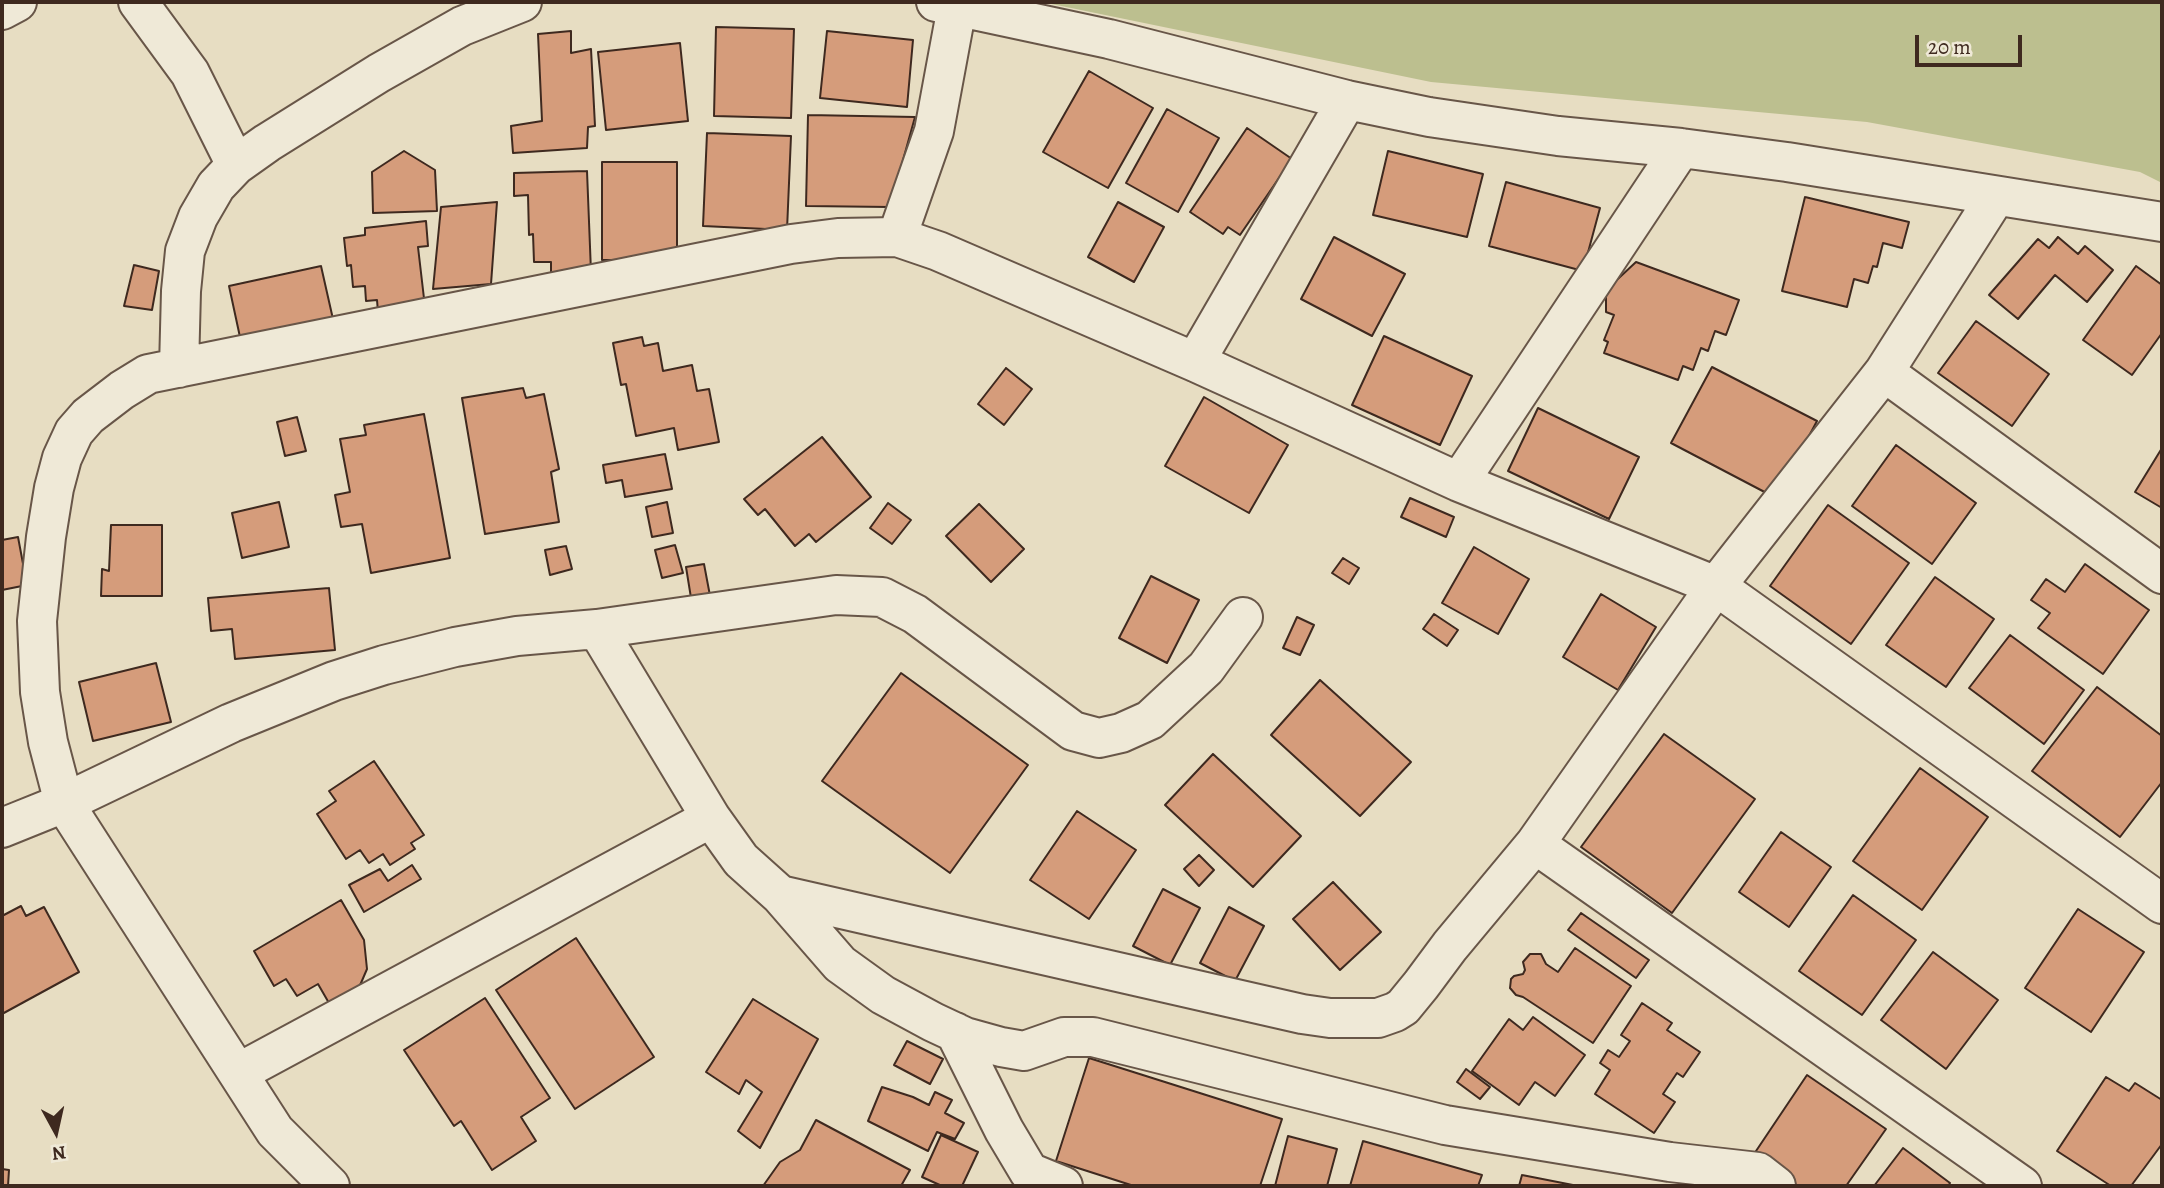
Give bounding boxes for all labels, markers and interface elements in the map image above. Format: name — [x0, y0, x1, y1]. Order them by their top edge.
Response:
scale bar — [1919, 21, 2026, 65]
text: 20 m — [1928, 33, 1971, 61]
north arrow — [21, 1097, 91, 1167]
text: N — [50, 1139, 68, 1167]

